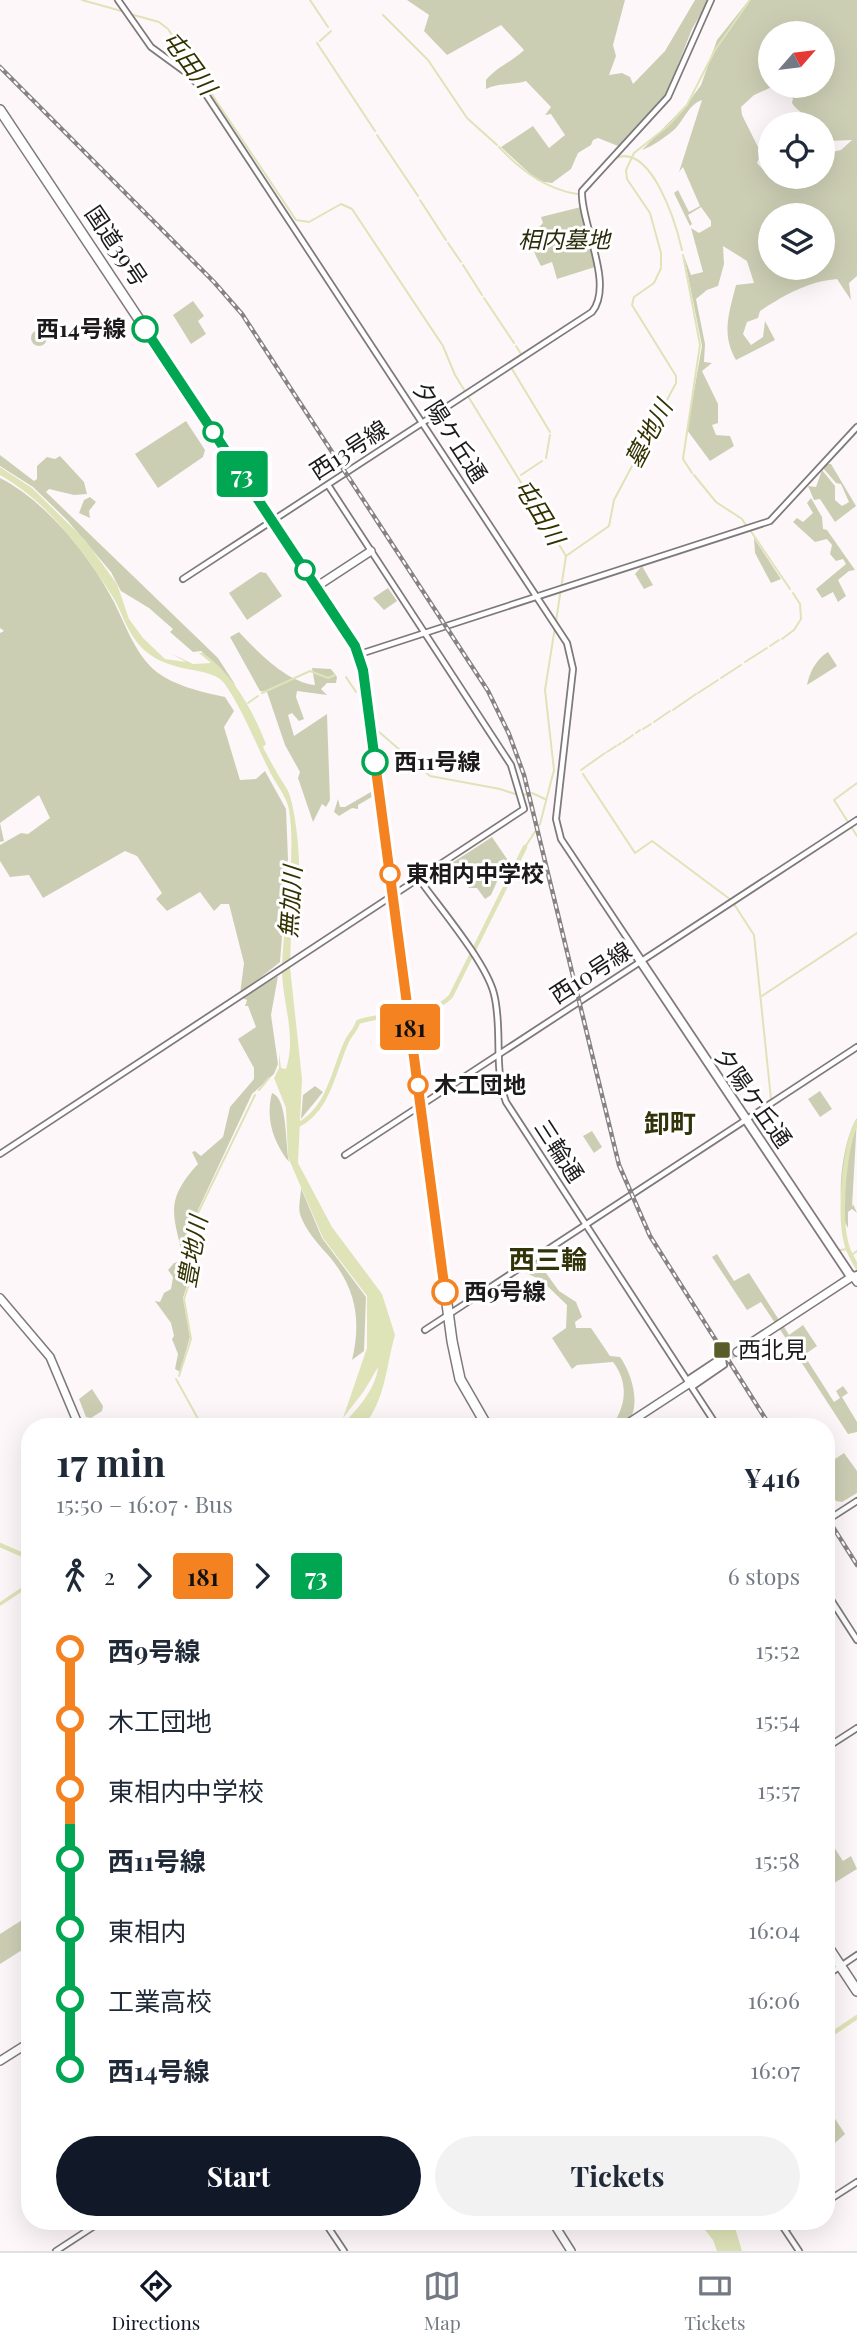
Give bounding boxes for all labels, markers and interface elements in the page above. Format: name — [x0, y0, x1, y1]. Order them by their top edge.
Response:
north arrow — [758, 21, 835, 98]
map controls — [758, 21, 835, 280]
water label: 屯田川 — [157, 23, 226, 103]
button: locate — [758, 112, 835, 189]
street label: 国道39号 — [79, 199, 156, 292]
button: layers — [758, 203, 835, 280]
park label: 相内墓地 — [518, 223, 612, 254]
place label: 西14号線 — [36, 312, 126, 343]
marker: 西14号線 — [132, 316, 158, 342]
street label: 夕陽ケ丘通 — [407, 375, 496, 488]
water label: 墓地川 — [616, 391, 680, 472]
street label: 西13号線 — [303, 412, 393, 486]
unlabelled marker — [203, 422, 223, 442]
line badge: 73 — [210, 451, 274, 497]
text: 73 — [231, 458, 253, 490]
water label: 屯田川 — [508, 472, 575, 553]
unlabelled marker — [295, 560, 315, 580]
place label: 西11号線 — [394, 745, 481, 776]
marker: 西11号線 — [362, 749, 388, 775]
place label: 東相内中学校 — [406, 857, 544, 888]
water label: 無加川 — [271, 862, 308, 939]
marker: 東相内中学校 — [380, 864, 400, 884]
street label: 西10号線 — [543, 934, 637, 1010]
line badge: 181 — [370, 1004, 450, 1050]
text: 181 — [394, 1011, 426, 1043]
street label: 夕陽ケ丘通 — [709, 1041, 800, 1153]
place label: 木工団地 — [434, 1068, 526, 1099]
marker: 木工団地 — [408, 1075, 428, 1095]
district label: 卸町 — [644, 1105, 696, 1140]
street label: 三輪通 — [528, 1113, 592, 1188]
water label: 豊地川 — [169, 1210, 214, 1290]
district label: 西三輪 — [509, 1241, 587, 1276]
place label: 西9号線 — [464, 1275, 546, 1306]
marker: 西9号線 — [432, 1279, 458, 1305]
place label: 西北見 — [738, 1333, 807, 1364]
marker: 西北見 — [712, 1340, 732, 1360]
text: 17 min — [56, 1436, 166, 1487]
text: ¥416 — [744, 1460, 800, 1495]
text: 15:50 – 16:07 · Bus — [56, 1488, 233, 1519]
icon: walk — [56, 1557, 94, 1595]
icon: forward — [125, 1557, 163, 1595]
icon: forward — [243, 1557, 281, 1595]
text: 2 — [104, 1560, 115, 1591]
text: 181 — [187, 1560, 219, 1592]
text: 73 — [305, 1560, 328, 1592]
text: 6 stops — [728, 1560, 800, 1591]
text: 西9号線 — [108, 1633, 200, 1668]
text: 15:52 — [756, 1634, 800, 1665]
text: 木工団地 — [108, 1703, 212, 1738]
text: 15:54 — [755, 1704, 800, 1735]
text: 東相内中学校 — [108, 1773, 264, 1808]
text: 15:57 — [757, 1774, 800, 1805]
text: 西11号線 — [108, 1843, 206, 1878]
text: 15:58 — [755, 1844, 800, 1875]
text: 東相内 — [108, 1913, 186, 1948]
text: 16:04 — [748, 1914, 800, 1945]
text: 工業高校 — [108, 1983, 212, 2018]
text: 16:06 — [748, 1984, 800, 2015]
text: 西14号線 — [108, 2053, 210, 2088]
text: 16:07 — [750, 2054, 800, 2085]
button: Start — [56, 2136, 421, 2216]
button: Tickets — [435, 2136, 800, 2216]
tab: Directions — [111, 2267, 200, 2335]
tab: Map — [423, 2267, 461, 2335]
tab: Tickets — [684, 2267, 746, 2335]

